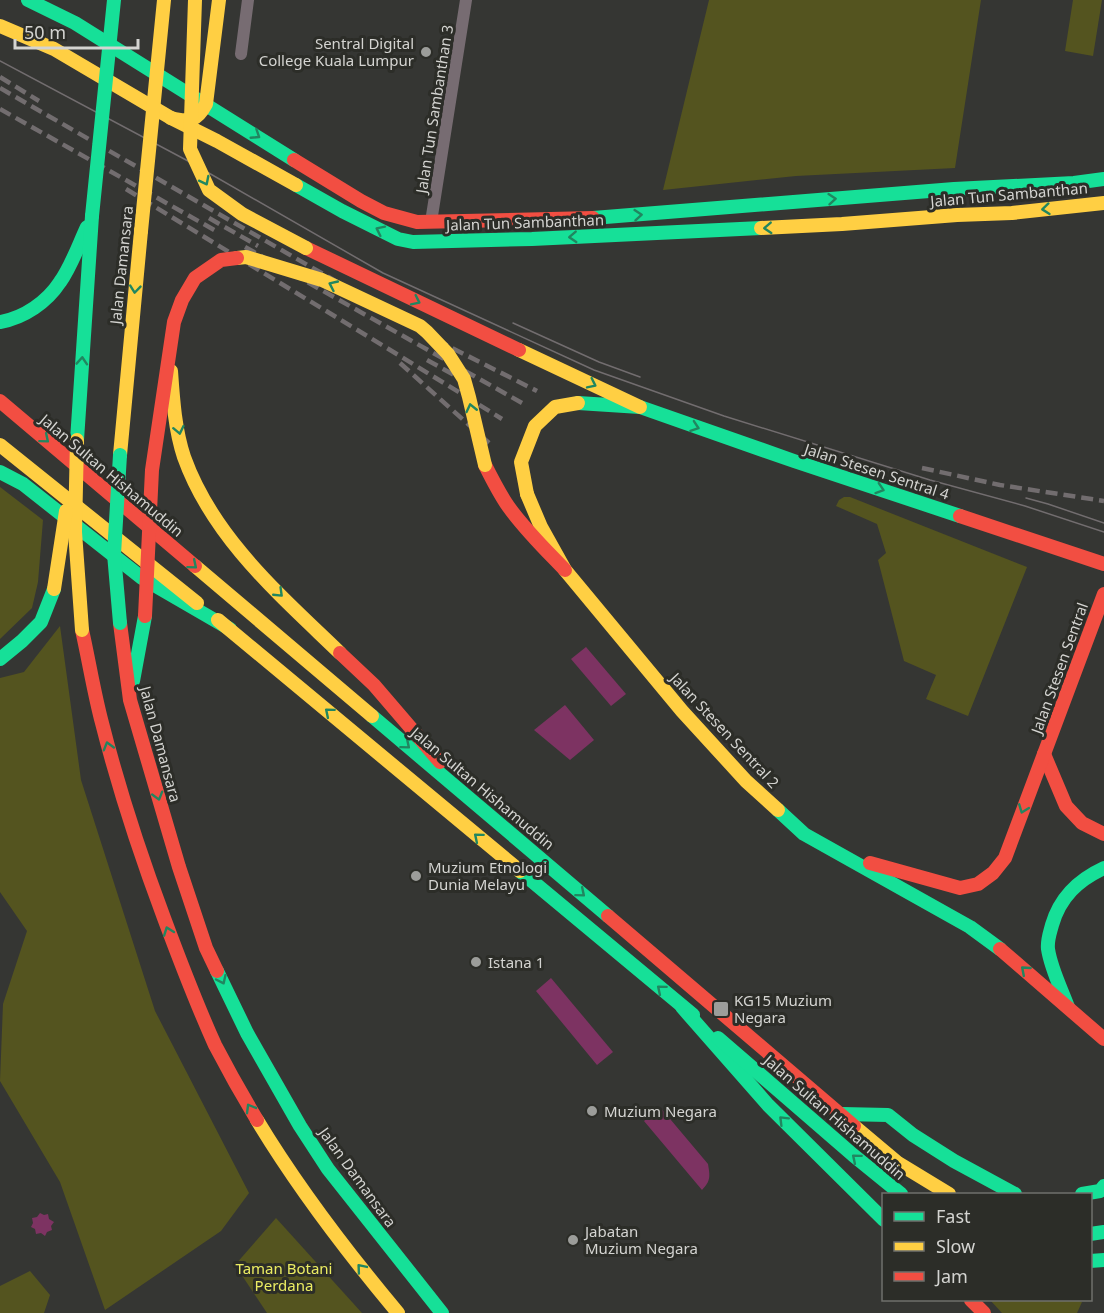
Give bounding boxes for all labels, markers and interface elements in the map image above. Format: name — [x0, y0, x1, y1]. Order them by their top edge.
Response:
scale bar — [15, 12, 138, 50]
text: 50 m — [24, 20, 66, 44]
street label: Jalan Tun Sambanthan 3 — [410, 23, 457, 197]
place label: Sentral Digital College Kuala Lumpur — [259, 33, 414, 70]
marker: Sentral Digital College Kuala Lumpur — [419, 45, 433, 59]
one-way arrow — [249, 128, 260, 139]
one-way arrow — [198, 174, 210, 185]
street label: Jalan Tun Sambanthan — [927, 177, 1089, 211]
one-way arrow — [827, 193, 836, 206]
one-way arrow — [1041, 202, 1050, 215]
street label: Jalan Damansara — [105, 205, 137, 327]
one-way arrow — [633, 208, 642, 221]
street label: Jalan Tun Sambanthan — [444, 209, 604, 235]
one-way arrow — [763, 221, 772, 234]
one-way arrow — [376, 226, 387, 237]
one-way arrow — [568, 231, 577, 244]
one-way arrow — [329, 281, 340, 293]
one-way arrow — [129, 284, 142, 294]
one-way arrow — [410, 293, 421, 305]
one-way arrow — [75, 356, 88, 365]
one-way arrow — [586, 377, 597, 389]
one-way arrow — [466, 403, 479, 413]
street label: Jalan Sultan Hishamuddin — [35, 408, 188, 541]
one-way arrow — [689, 419, 700, 432]
one-way arrow — [171, 425, 184, 435]
one-way arrow — [38, 432, 49, 443]
street label: Jalan Stesen Sentral 4 — [800, 438, 952, 504]
one-way arrow — [874, 482, 885, 495]
one-way arrow — [186, 558, 197, 569]
one-way arrow — [272, 586, 282, 597]
street label: Jalan Stesen Sentral — [1025, 600, 1092, 738]
street label: Jalan Stesen Sentral 2 — [665, 667, 784, 792]
street label: Jalan Damansara — [135, 682, 186, 804]
one-way arrow — [325, 708, 336, 719]
street label: Jalan Sultan Hishamuddin — [406, 721, 559, 854]
one-way arrow — [400, 738, 411, 749]
one-way arrow — [103, 741, 115, 752]
one-way arrow — [151, 790, 163, 801]
one-way arrow — [1018, 803, 1031, 813]
one-way arrow — [474, 833, 485, 844]
place label: Muzium Etnologi Dunia Melayu — [428, 857, 547, 894]
marker: Muzium Etnologi Dunia Melayu — [409, 869, 423, 883]
one-way arrow — [574, 885, 585, 896]
one-way arrow — [163, 926, 175, 937]
place label: Istana 1 — [488, 952, 544, 972]
marker: Istana 1 — [469, 955, 483, 969]
one-way arrow — [1021, 966, 1032, 977]
one-way arrow — [214, 974, 226, 985]
one-way arrow — [657, 985, 668, 996]
place label: KG15 Muzium Negara — [734, 990, 832, 1027]
marker: KG15 Muzium Negara — [712, 1000, 730, 1018]
street label: Jalan Sultan Hishamuddin — [759, 1049, 910, 1184]
place label: Muzium Negara — [604, 1101, 717, 1121]
one-way arrow — [246, 1104, 258, 1114]
marker: Muzium Negara — [585, 1104, 599, 1118]
one-way arrow — [779, 1116, 790, 1127]
street label: Jalan Damansara — [314, 1121, 401, 1231]
one-way arrow — [851, 1154, 862, 1165]
legend — [882, 1193, 1092, 1301]
text: Fast — [936, 1204, 971, 1228]
place label: Jabatan Muzium Negara — [583, 1221, 698, 1258]
marker: Jabatan Muzium Negara — [566, 1233, 580, 1247]
text: Slow — [936, 1234, 975, 1258]
park label: Taman Botani Perdana — [236, 1258, 332, 1295]
one-way arrow — [357, 1264, 368, 1275]
text: Jam — [934, 1264, 968, 1288]

